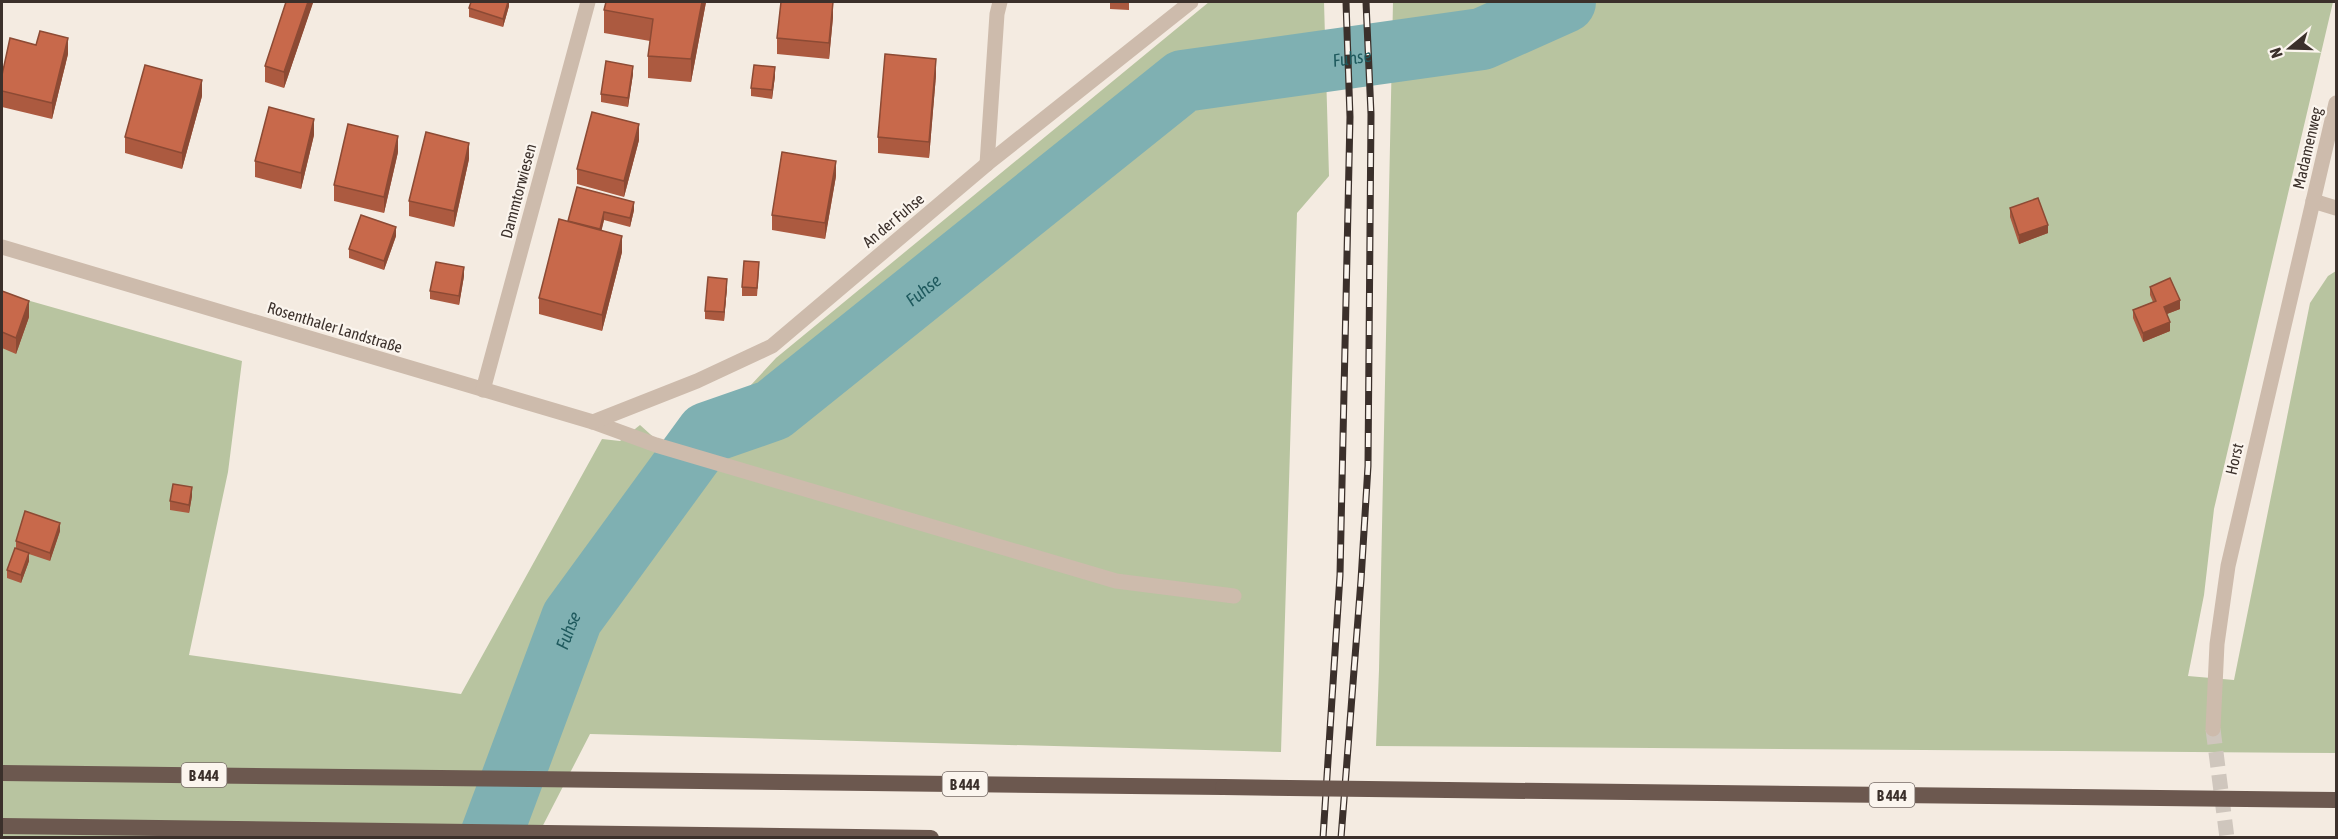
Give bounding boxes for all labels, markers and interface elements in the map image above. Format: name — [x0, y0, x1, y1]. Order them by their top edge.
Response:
north arrow — [2260, 18, 2320, 78]
water label: Fuhse — [1331, 44, 1373, 70]
text: N — [2266, 45, 2286, 60]
street label: Madamenweg — [2289, 105, 2326, 191]
street label: Dammtorwiesen — [497, 142, 539, 240]
street label: An der Fuhse — [859, 189, 927, 251]
water label: Fuhse — [901, 269, 945, 310]
street label: Rosenthaler Landstraße — [265, 298, 405, 356]
street label: Horst — [2222, 441, 2246, 477]
water label: Fuhse — [551, 606, 584, 652]
road number: B 444 — [182, 763, 226, 787]
road number: B 444 — [942, 772, 988, 796]
road number: B 444 — [1870, 783, 1914, 807]

